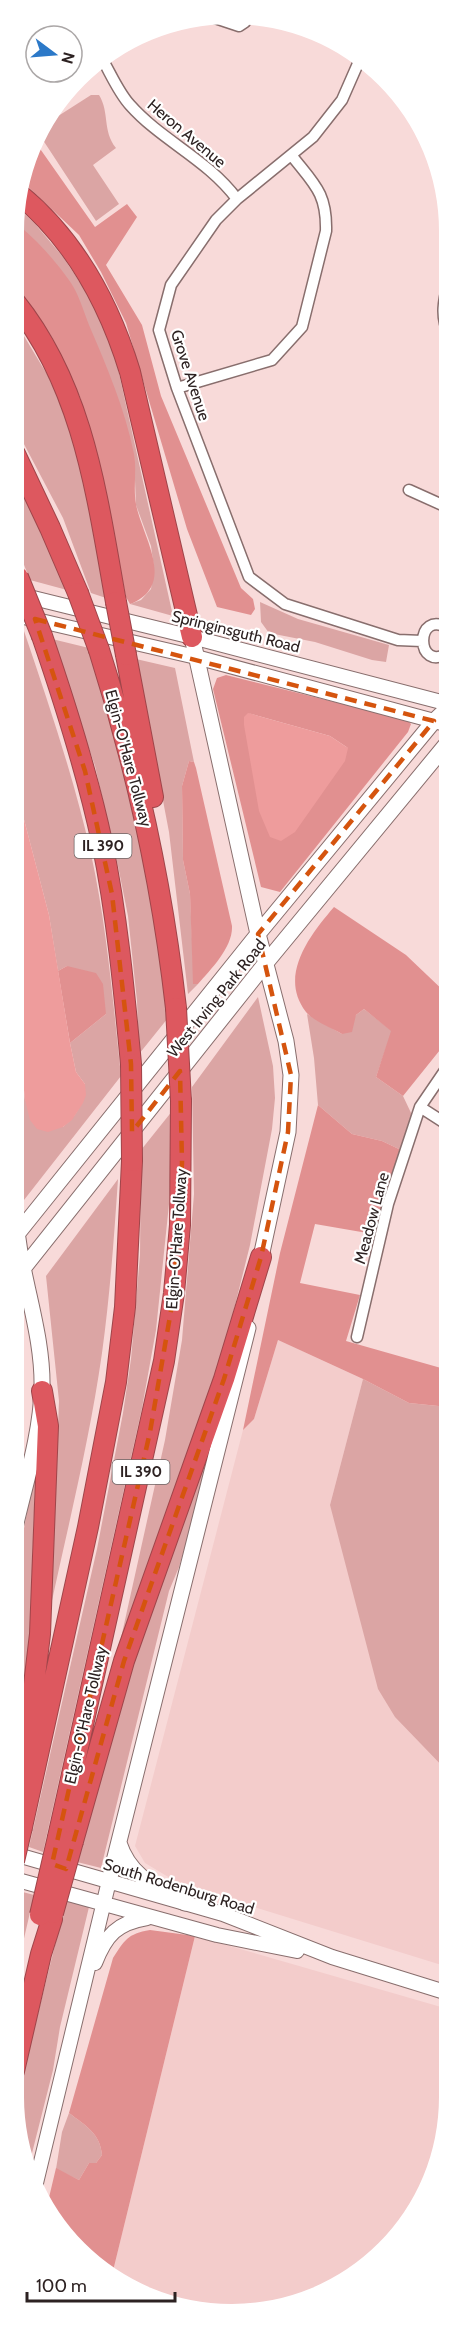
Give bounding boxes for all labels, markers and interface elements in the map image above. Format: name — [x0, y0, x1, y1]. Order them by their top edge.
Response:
north arrow — [24, 24, 84, 84]
text: N — [57, 50, 79, 66]
street label: Heron Avenue — [144, 95, 230, 172]
street label: Grove Avenue — [167, 327, 214, 423]
street label: Springinsguth Road — [170, 606, 302, 657]
street label: Elgin-O'Hare Tollway — [101, 688, 156, 829]
road number: IL 390 — [74, 834, 132, 858]
street label: West Irving Park Road — [163, 936, 270, 1061]
street label: Elgin-O'Hare Tollway — [162, 1168, 191, 1310]
street label: Meadow Lane — [350, 1170, 393, 1266]
road number: IL 390 — [112, 1460, 170, 1484]
street label: Elgin-O'Hare Tollway — [60, 1644, 111, 1786]
street label: South Rodenburg Road — [101, 1854, 257, 1918]
scale bar — [27, 2265, 176, 2303]
text: 100 m — [36, 2275, 87, 2297]

